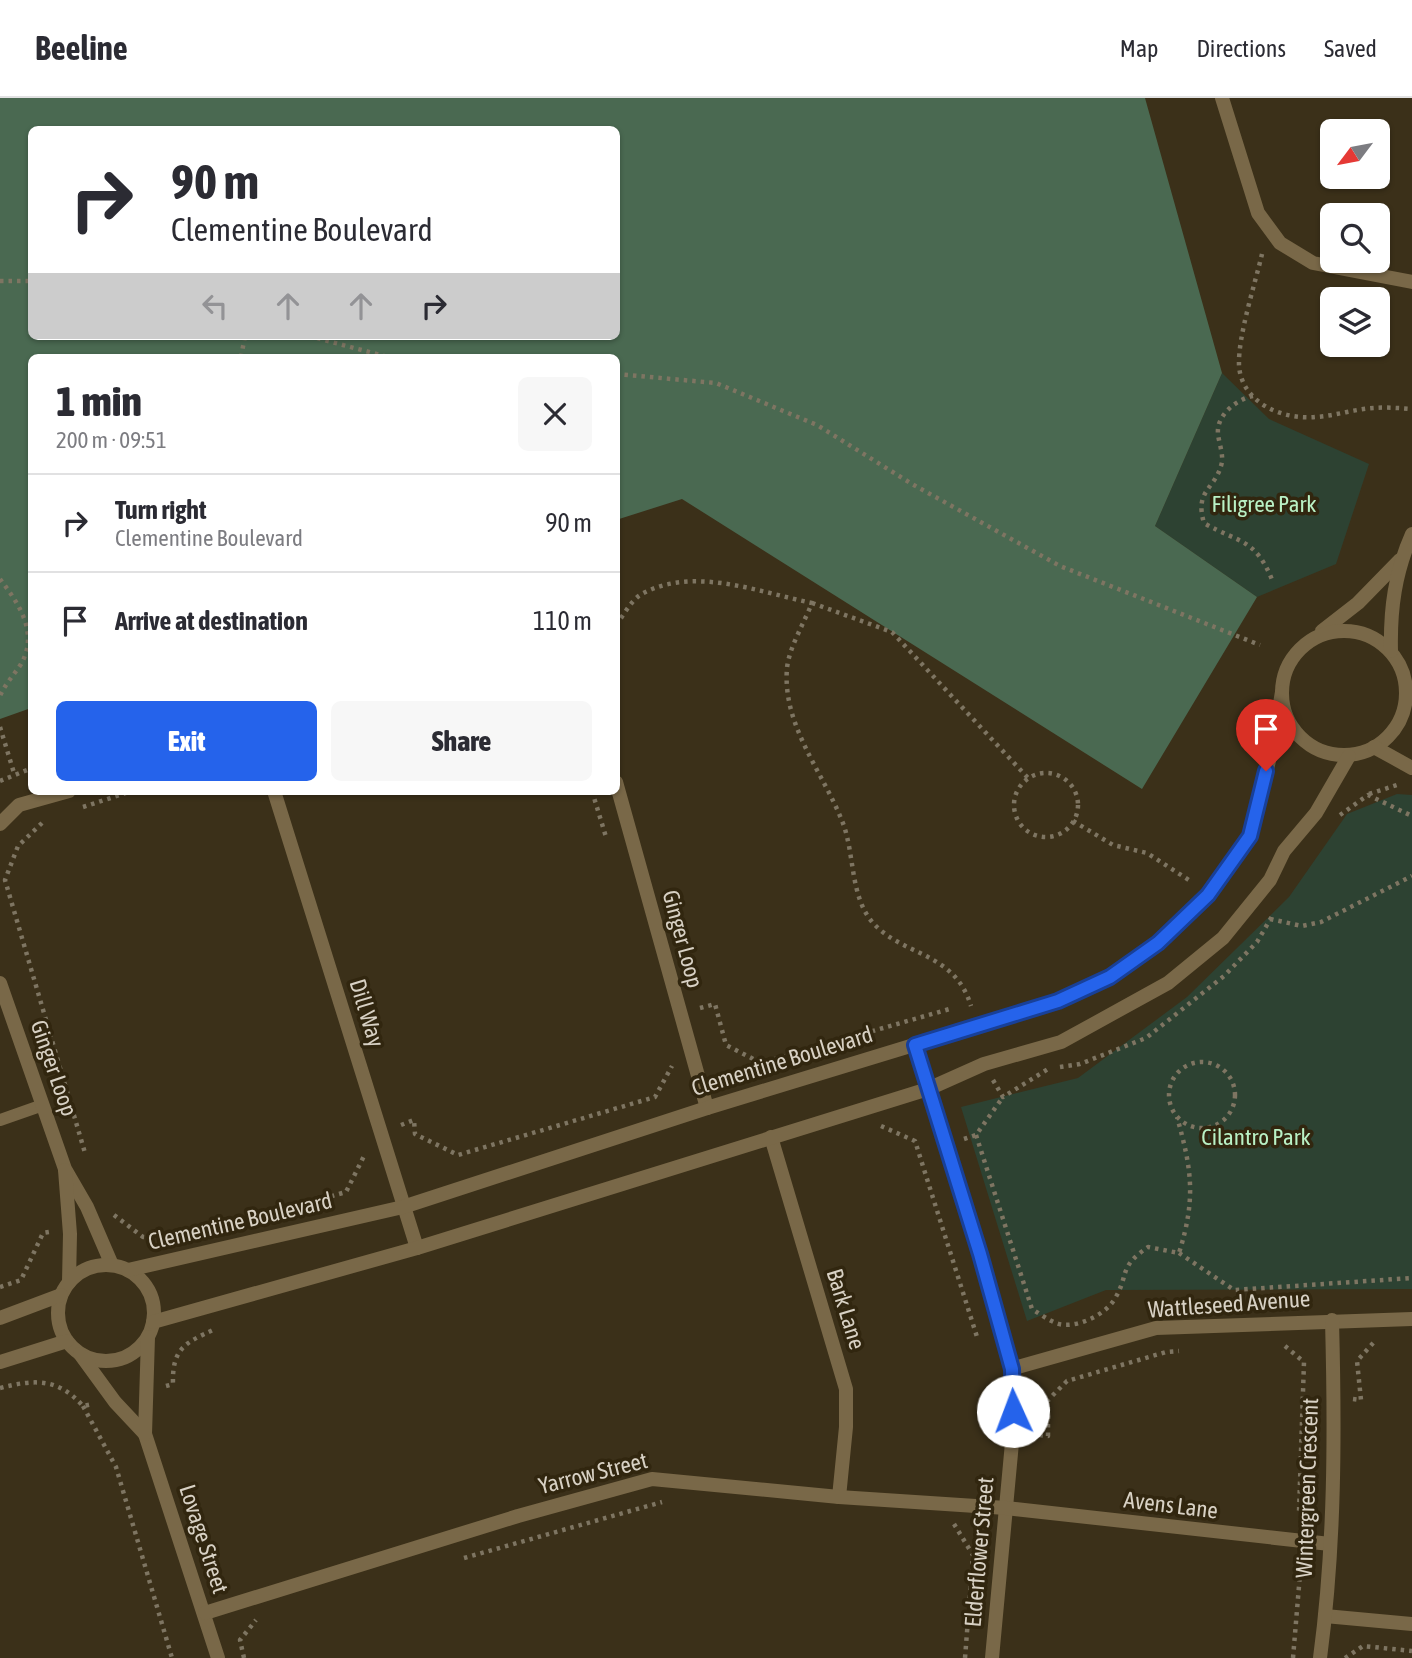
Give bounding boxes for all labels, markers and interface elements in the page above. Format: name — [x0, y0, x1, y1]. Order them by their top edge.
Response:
text: Beeline — [35, 29, 128, 67]
text: Map — [1120, 35, 1158, 62]
text: Directions — [1196, 35, 1286, 62]
text: Saved — [1324, 35, 1377, 62]
north arrow — [1320, 119, 1390, 189]
map controls — [1320, 119, 1390, 357]
text: 90 m — [171, 153, 259, 209]
icon: right — [56, 154, 147, 245]
button: search — [1320, 203, 1390, 273]
text: Clementine Boulevard — [171, 211, 433, 248]
icon: left — [196, 287, 234, 325]
icon: ahead — [269, 287, 307, 325]
icon: ahead — [342, 287, 380, 325]
icon: right — [415, 287, 453, 325]
button: layers — [1320, 287, 1390, 357]
text: 1 min — [56, 377, 142, 425]
button: close — [518, 377, 592, 451]
text: 200 m · 09:51 — [56, 427, 167, 453]
park label: Filigree Park — [1212, 491, 1316, 517]
text: Turn right — [115, 495, 206, 525]
icon: right — [56, 504, 94, 542]
text: 90 m — [545, 508, 592, 538]
text: Clementine Boulevard — [115, 525, 303, 551]
icon: arrive — [56, 602, 94, 640]
text: Arrive at destination — [115, 606, 308, 636]
text: 110 m — [533, 606, 592, 636]
pin — [1236, 699, 1296, 771]
button: Exit — [56, 701, 317, 781]
button: Share — [331, 701, 592, 781]
icon: arrive — [1247, 710, 1285, 748]
street label: Ginger Loop — [658, 887, 708, 991]
street label: Dill Way — [344, 976, 390, 1050]
street label: Ginger Loop — [25, 1017, 83, 1119]
street label: Clementine Boulevard — [688, 1021, 876, 1101]
park label: Cilantro Park — [1201, 1124, 1311, 1150]
street label: Clementine Boulevard — [145, 1187, 335, 1255]
street label: Bark Lane — [821, 1266, 871, 1352]
street label: Wattleseed Avenue — [1147, 1285, 1311, 1323]
position arrow — [976, 1374, 1050, 1448]
street label: Wintergreen Crescent — [1291, 1397, 1323, 1579]
street label: Yarrow Street — [536, 1447, 650, 1499]
street label: Elderflower Street — [959, 1476, 999, 1628]
street label: Lovage Street — [174, 1481, 234, 1597]
street label: Avens Lane — [1122, 1486, 1220, 1524]

